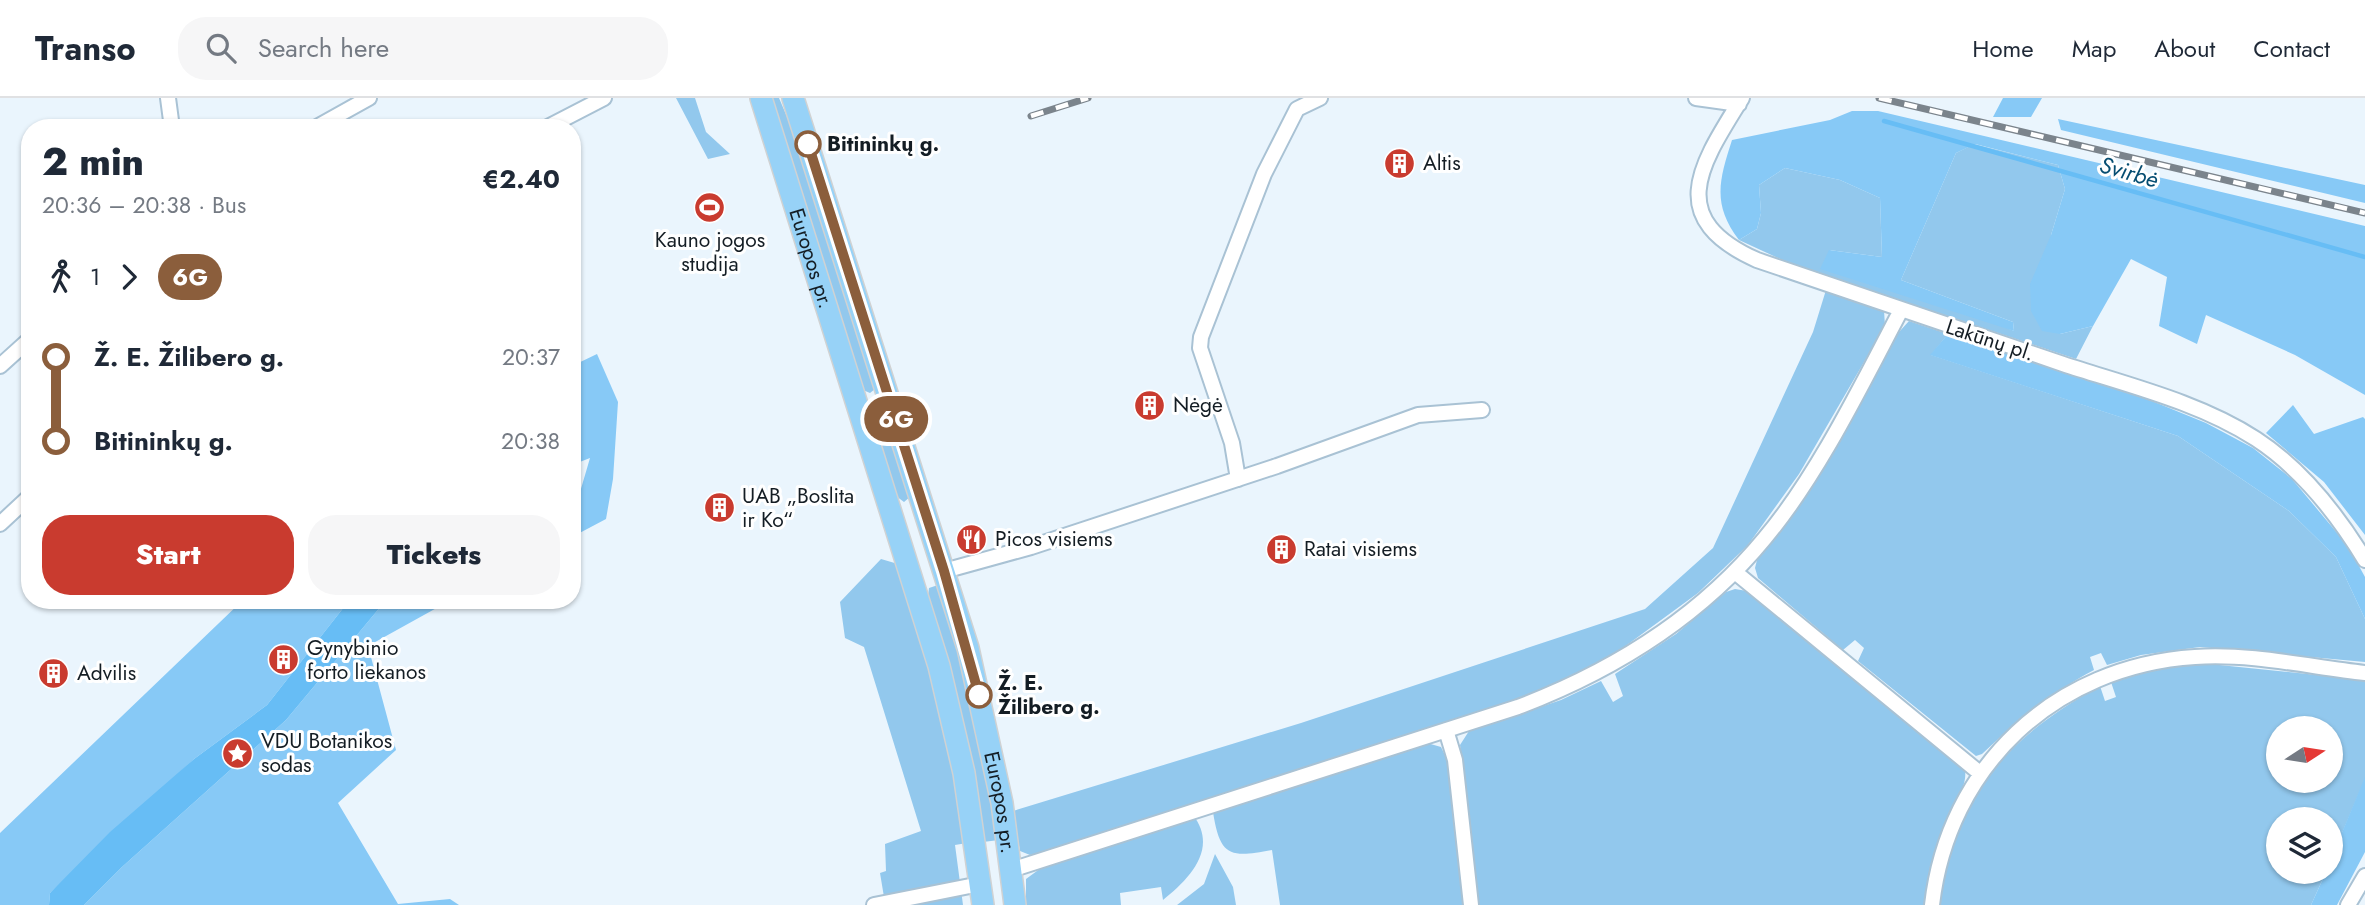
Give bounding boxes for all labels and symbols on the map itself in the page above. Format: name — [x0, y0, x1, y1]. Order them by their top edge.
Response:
place label: Bitininkų g. — [827, 129, 939, 159]
marker: Bitininkų g. — [795, 131, 821, 157]
building icon: Altis — [1383, 146, 1417, 180]
water label: Svirbė — [2096, 147, 2163, 197]
place label: Altis — [1423, 148, 1461, 178]
sports icon: Kauno jogos studija — [693, 191, 727, 225]
street label: Europos pr. — [781, 204, 841, 312]
place label: Kauno jogos studija — [655, 225, 765, 279]
street label: Lakūnų pl. — [1942, 312, 2038, 368]
building icon: Nėgė — [1133, 388, 1167, 422]
place label: Nėgė — [1173, 390, 1223, 420]
line badge: 6G — [864, 396, 928, 442]
place label: UAB „Boslita ir Ko“ — [742, 481, 854, 535]
building icon: UAB „Boslita ir Ko“ — [702, 491, 736, 525]
restaurant icon: Picos visiems — [955, 522, 989, 556]
place label: Picos visiems — [995, 524, 1113, 554]
building icon: Ratai visiems — [1264, 532, 1298, 566]
place label: Ratai visiems — [1304, 534, 1417, 564]
place label: Gynybinio forto liekanos — [307, 633, 426, 687]
building icon: Gynybinio forto liekanos — [267, 643, 301, 677]
building icon: Advilis — [37, 656, 71, 690]
place label: Advilis — [77, 658, 136, 688]
place label: Ž. E. Žilibero g. — [998, 668, 1100, 722]
marker: Ž. E. Žilibero g. — [966, 682, 992, 708]
north arrow — [2266, 716, 2343, 793]
place label: VDU Botanikos sodas — [261, 726, 392, 780]
place icon: VDU Botanikos sodas — [221, 736, 255, 770]
street label: Europos pr. — [976, 748, 1023, 855]

